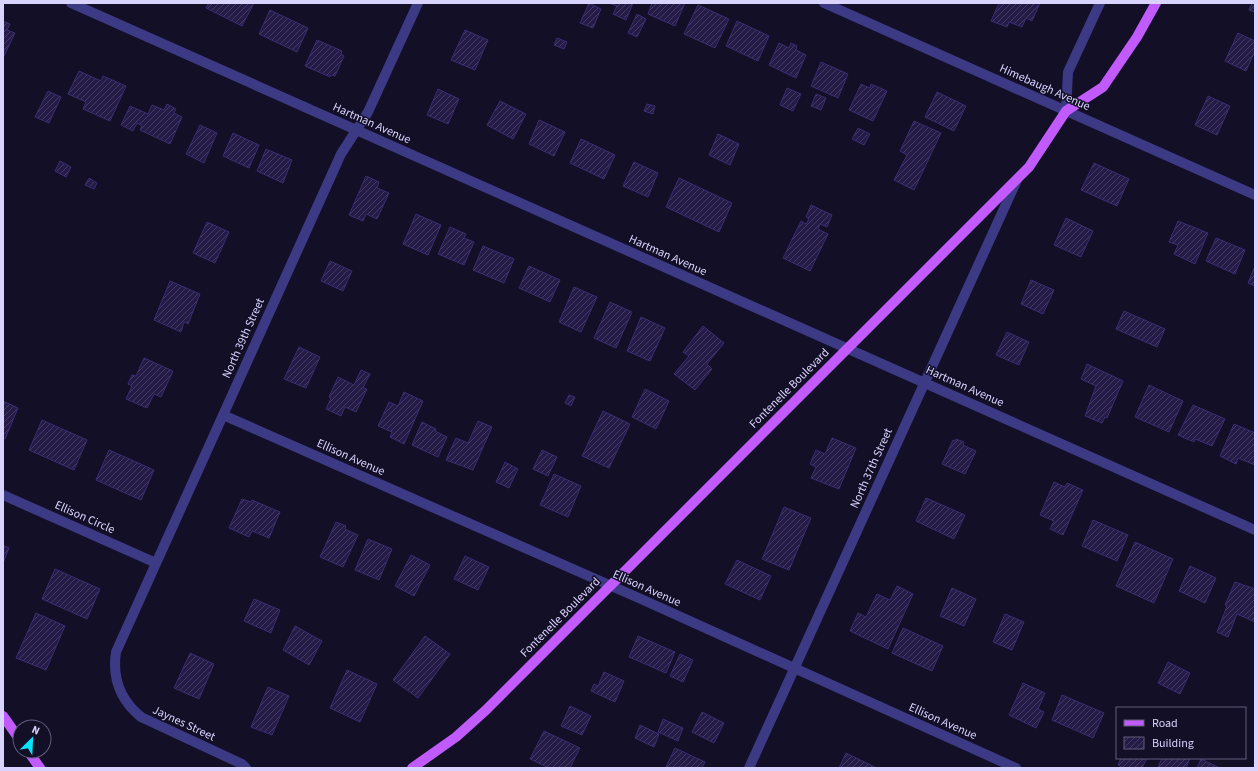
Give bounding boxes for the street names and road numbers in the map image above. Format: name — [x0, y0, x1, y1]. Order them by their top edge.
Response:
street label: Himebaugh Avenue — [997, 60, 1093, 115]
street label: Hartman Avenue — [330, 99, 414, 148]
street label: Hartman Avenue — [626, 231, 710, 280]
street label: North 39th Street — [218, 295, 269, 381]
street label: Fontenelle Boulevard — [746, 345, 833, 432]
street label: Hartman Avenue — [923, 362, 1007, 411]
street label: North 37th Street — [846, 425, 897, 511]
street label: Ellison Avenue — [314, 435, 388, 480]
street label: Ellison Circle — [52, 497, 118, 538]
street label: Ellison Avenue — [610, 566, 684, 611]
street label: Fontenelle Boulevard — [517, 574, 604, 661]
street label: Ellison Avenue — [906, 699, 980, 744]
street label: Jaynes Street — [150, 702, 218, 745]

